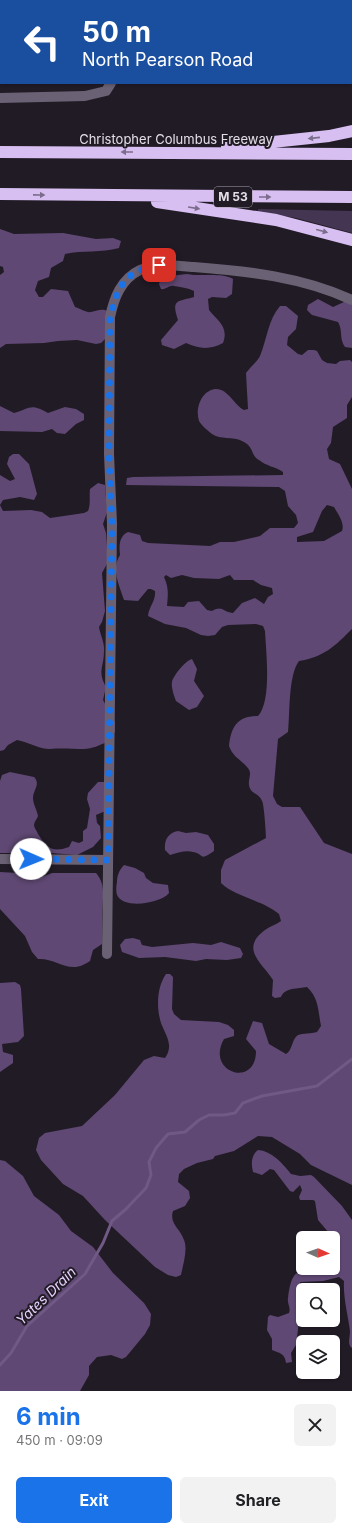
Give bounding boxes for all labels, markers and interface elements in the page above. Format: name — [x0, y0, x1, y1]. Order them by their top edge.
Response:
text: 50 m — [82, 15, 151, 49]
icon: left — [16, 16, 68, 68]
text: North Pearson Road — [82, 49, 253, 70]
street label: Christopher Columbus Freeway — [79, 131, 273, 147]
one-way arrow — [308, 134, 320, 141]
one-way arrow — [121, 149, 133, 156]
road number: M 53 — [214, 187, 252, 207]
one-way arrow — [33, 192, 46, 198]
one-way arrow — [259, 194, 272, 200]
one-way arrow — [188, 205, 200, 211]
one-way arrow — [316, 228, 328, 234]
pin — [142, 248, 176, 282]
icon: arrive — [148, 254, 170, 276]
position arrow — [10, 838, 52, 880]
north arrow — [296, 1231, 340, 1275]
map controls — [296, 1231, 340, 1379]
water label: Yates Drain — [12, 1263, 79, 1328]
button: search — [296, 1283, 340, 1327]
button: layers — [296, 1335, 340, 1379]
text: 6 min — [16, 1402, 81, 1431]
button: close — [294, 1404, 336, 1446]
text: 450 m · 09:09 — [16, 1432, 103, 1448]
button: Exit — [16, 1477, 172, 1523]
button: Share — [180, 1477, 336, 1523]

